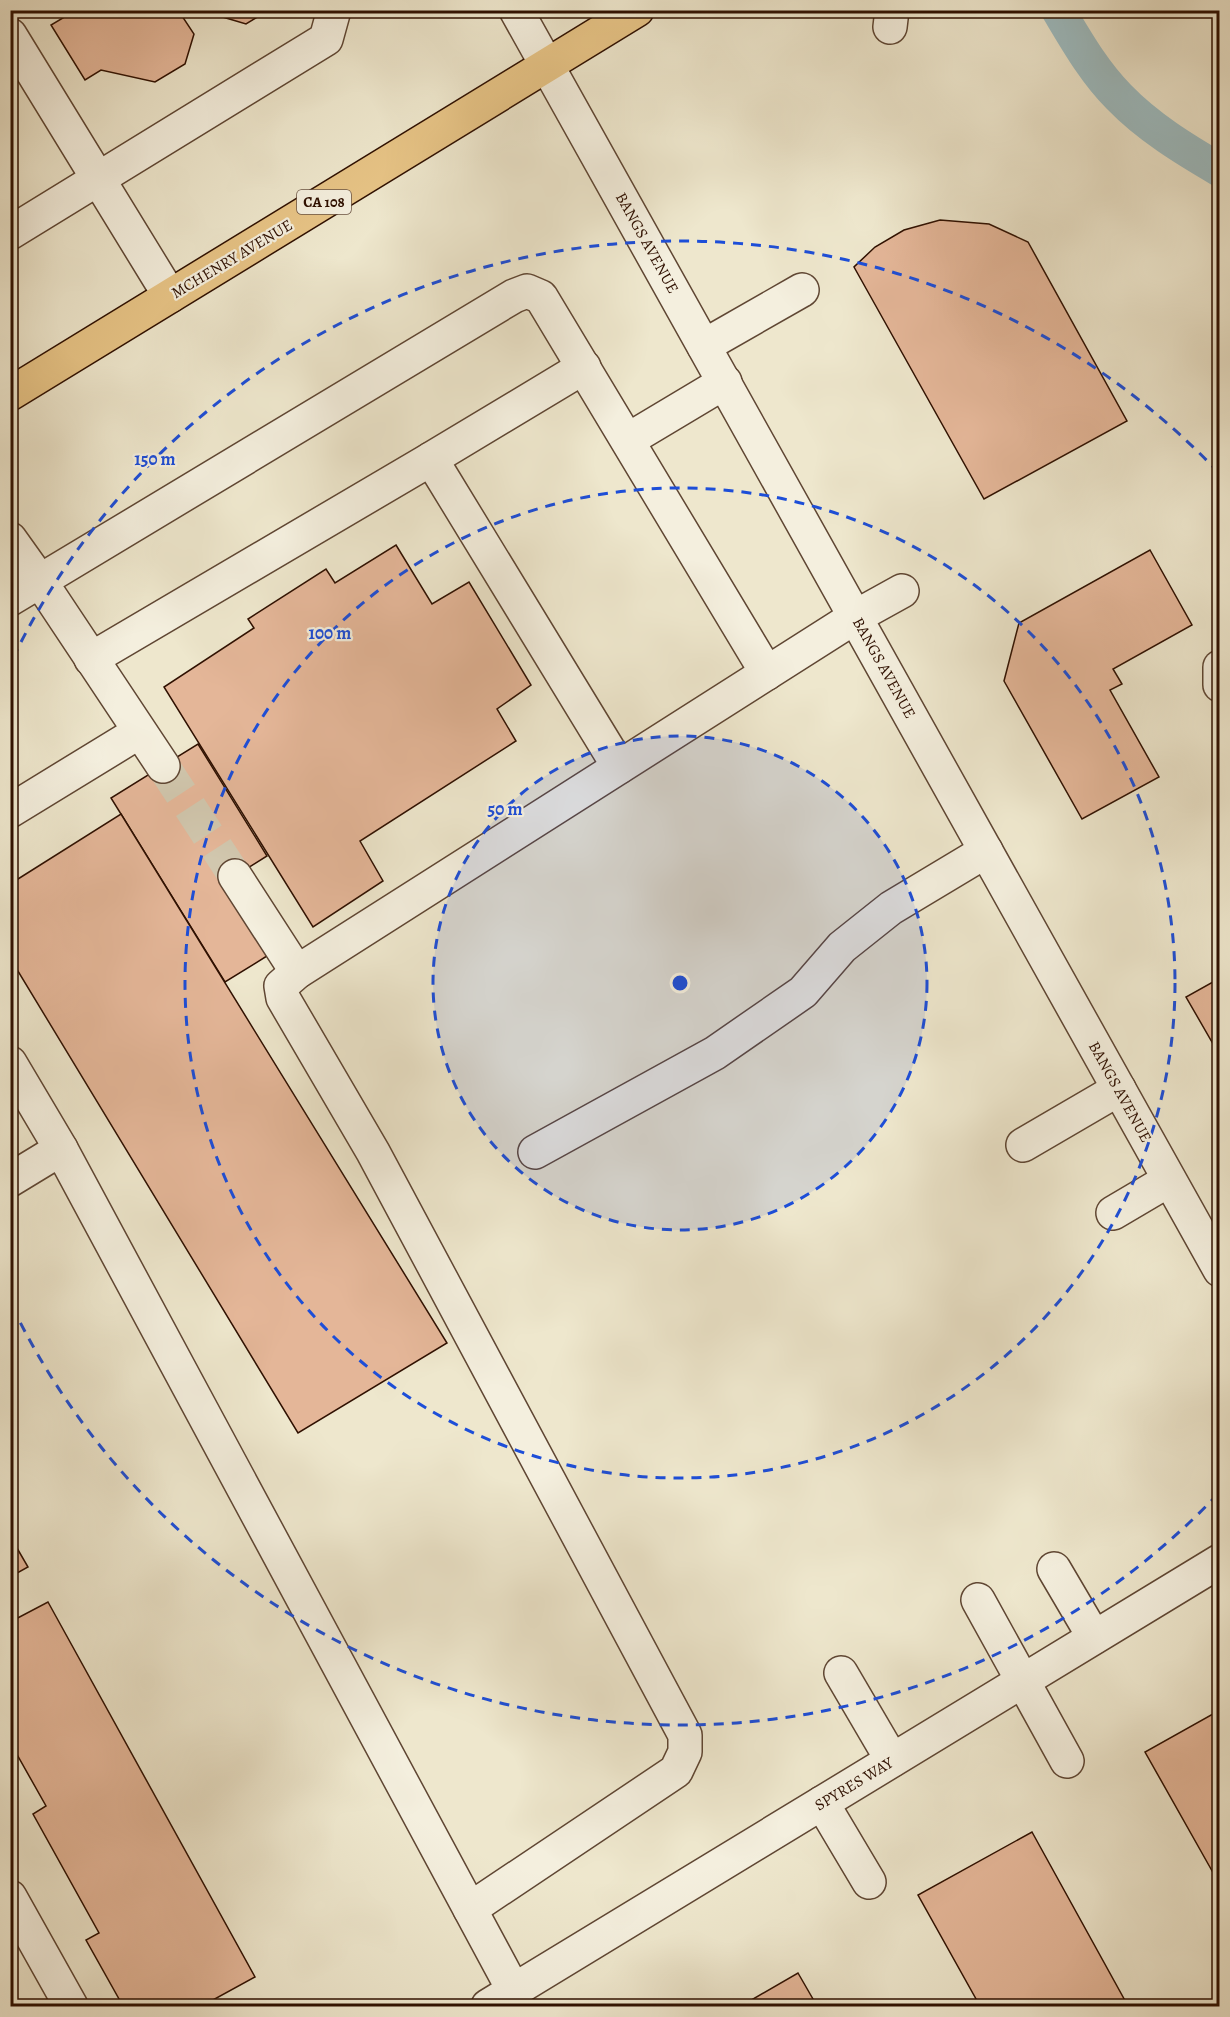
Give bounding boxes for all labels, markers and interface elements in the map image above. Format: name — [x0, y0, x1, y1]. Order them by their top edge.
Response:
street label: BANGS AVENUE — [610, 188, 684, 298]
road number: CA 108 — [297, 190, 351, 214]
street label: MCHENRY AVENUE — [167, 214, 297, 304]
text: 150 m — [134, 447, 176, 471]
street label: BANGS AVENUE — [847, 613, 921, 723]
text: 100 m — [309, 621, 351, 645]
text: 50 m — [488, 797, 522, 821]
centre of rings — [670, 973, 690, 993]
street label: BANGS AVENUE — [1083, 1037, 1157, 1147]
street label: SPYRES WAY — [810, 1752, 898, 1816]

